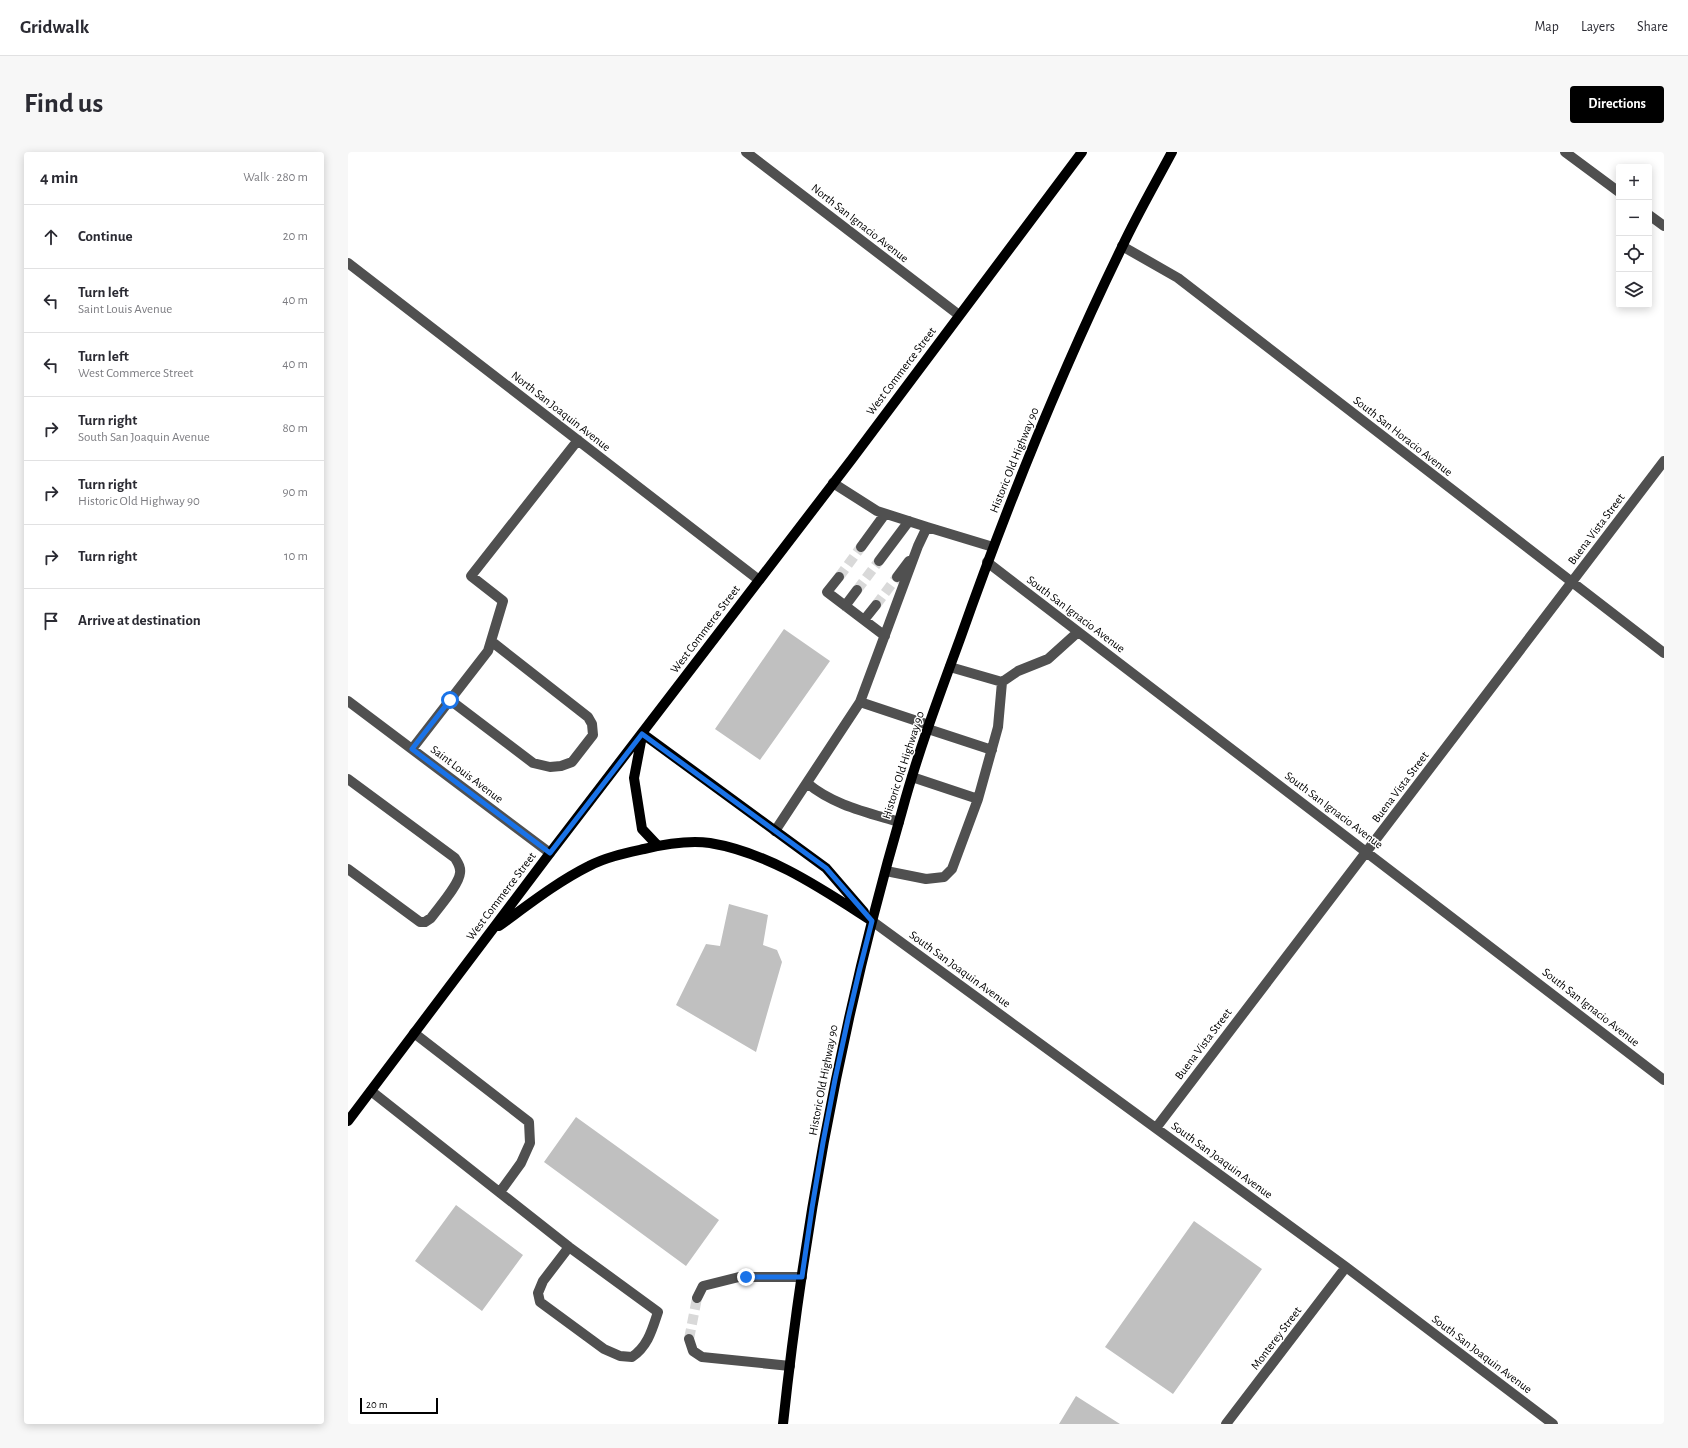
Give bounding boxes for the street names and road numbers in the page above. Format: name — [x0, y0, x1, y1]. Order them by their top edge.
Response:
street label: North San Ignacio Avenue — [809, 181, 911, 265]
street label: West Commerce Street — [864, 325, 938, 417]
street label: North San Joaquin Avenue — [509, 369, 613, 453]
street label: South San Horacio Avenue — [1351, 394, 1455, 478]
street label: Historic Old Highway 90 — [987, 406, 1042, 515]
street label: Buena Vista Street — [1565, 491, 1627, 567]
street label: South San Ignacio Avenue — [1025, 573, 1127, 655]
street label: West Commerce Street — [668, 583, 742, 675]
street label: Historic Old Highway 90 — [880, 710, 927, 821]
street label: Saint Louis Avenue — [429, 743, 505, 805]
street label: Buena Vista Street — [1369, 749, 1431, 825]
street label: South San Ignacio Avenue — [1283, 769, 1385, 851]
street label: West Commerce Street — [464, 850, 538, 942]
street label: South San Joaquin Avenue — [907, 928, 1013, 1010]
street label: South San Ignacio Avenue — [1540, 966, 1642, 1048]
street label: Buena Vista Street — [1172, 1006, 1234, 1082]
street label: Historic Old Highway 90 — [806, 1024, 841, 1137]
street label: South San Joaquin Avenue — [1169, 1119, 1275, 1201]
street label: Monterey Street — [1249, 1304, 1304, 1372]
street label: South San Joaquin Avenue — [1430, 1313, 1534, 1395]

